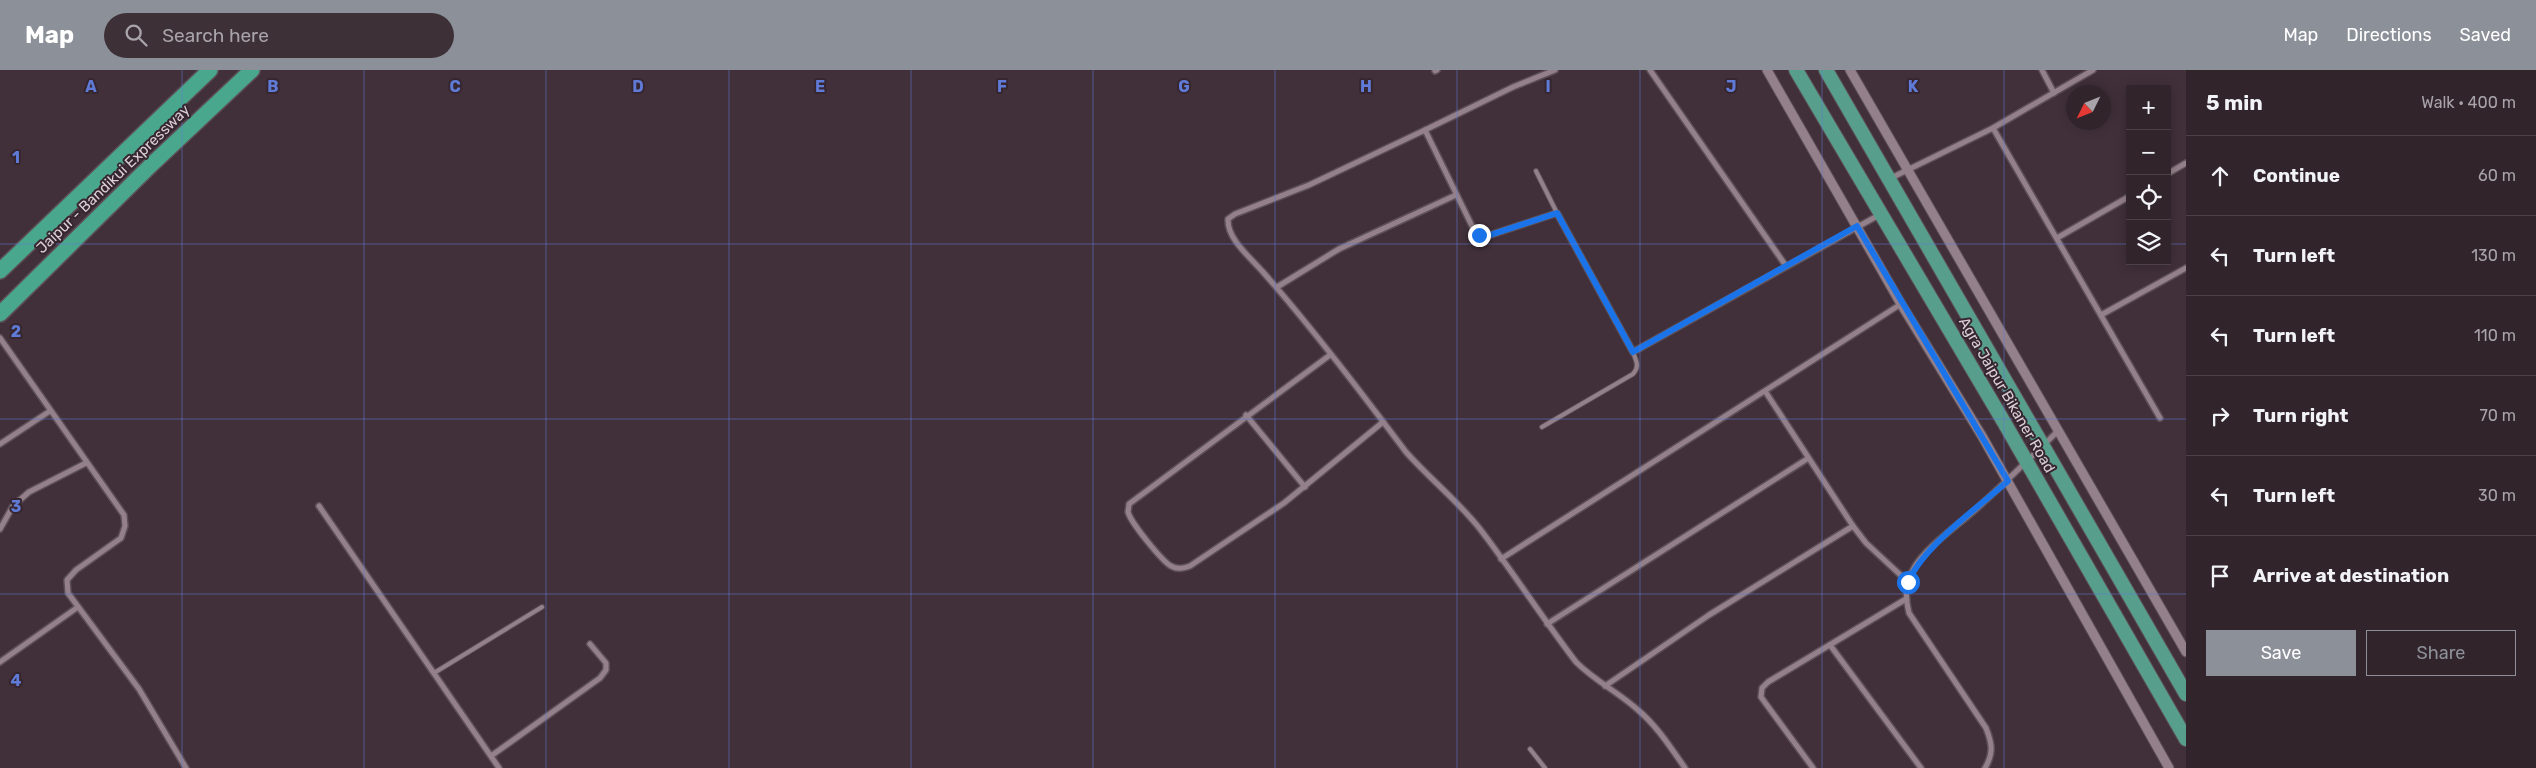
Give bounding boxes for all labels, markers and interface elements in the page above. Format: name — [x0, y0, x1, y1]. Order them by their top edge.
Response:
search box — [104, 13, 454, 58]
text: Map — [25, 21, 74, 49]
icon: search — [122, 21, 150, 49]
text: Search here — [162, 24, 269, 47]
text: Map — [2283, 24, 2318, 46]
text: Directions — [2346, 24, 2432, 46]
text: Saved — [2460, 24, 2511, 46]
text: A — [85, 77, 97, 96]
text: B — [267, 77, 279, 96]
text: C — [449, 77, 461, 96]
text: D — [632, 77, 644, 96]
text: E — [815, 77, 825, 96]
text: F — [997, 77, 1007, 96]
text: G — [1178, 77, 1190, 96]
text: H — [1360, 77, 1372, 96]
text: I — [1545, 77, 1551, 96]
text: J — [1726, 77, 1736, 96]
text: K — [1908, 77, 1919, 96]
north arrow — [2066, 85, 2111, 130]
map controls — [2126, 85, 2171, 265]
button: + — [2126, 85, 2171, 130]
text: 5 min — [2206, 90, 2263, 115]
text: Walk · 400 m — [2421, 93, 2516, 112]
street label: Jaipur - Bandikui Expressway — [32, 101, 194, 257]
button: − — [2126, 130, 2171, 175]
text: 1 — [12, 148, 20, 167]
icon: ahead — [2206, 162, 2234, 190]
text: Continue — [2253, 164, 2340, 187]
text: 60 m — [2478, 166, 2516, 185]
button: locate — [2126, 175, 2171, 220]
button: layers — [2126, 220, 2171, 265]
route end — [1468, 224, 1491, 247]
icon: left — [2206, 242, 2234, 270]
text: Turn left — [2253, 244, 2335, 267]
text: 130 m — [2471, 246, 2516, 265]
street label: Agra Jaipur Bikaner Road — [1955, 314, 2059, 476]
text: 2 — [11, 322, 21, 341]
icon: left — [2206, 322, 2234, 350]
text: Turn left — [2253, 324, 2335, 347]
text: 110 m — [2474, 326, 2516, 345]
icon: right — [2206, 402, 2234, 430]
text: Turn right — [2253, 404, 2348, 427]
text: 70 m — [2479, 406, 2516, 425]
icon: left — [2206, 482, 2234, 510]
text: Turn left — [2253, 484, 2335, 507]
text: 30 m — [2478, 486, 2516, 505]
text: 3 — [11, 497, 21, 516]
icon: arrive — [2206, 562, 2234, 590]
text: Arrive at destination — [2253, 564, 2449, 587]
route start — [1897, 571, 1920, 594]
button: Save — [2206, 630, 2356, 676]
button: Share — [2366, 630, 2516, 676]
text: 4 — [11, 671, 22, 690]

